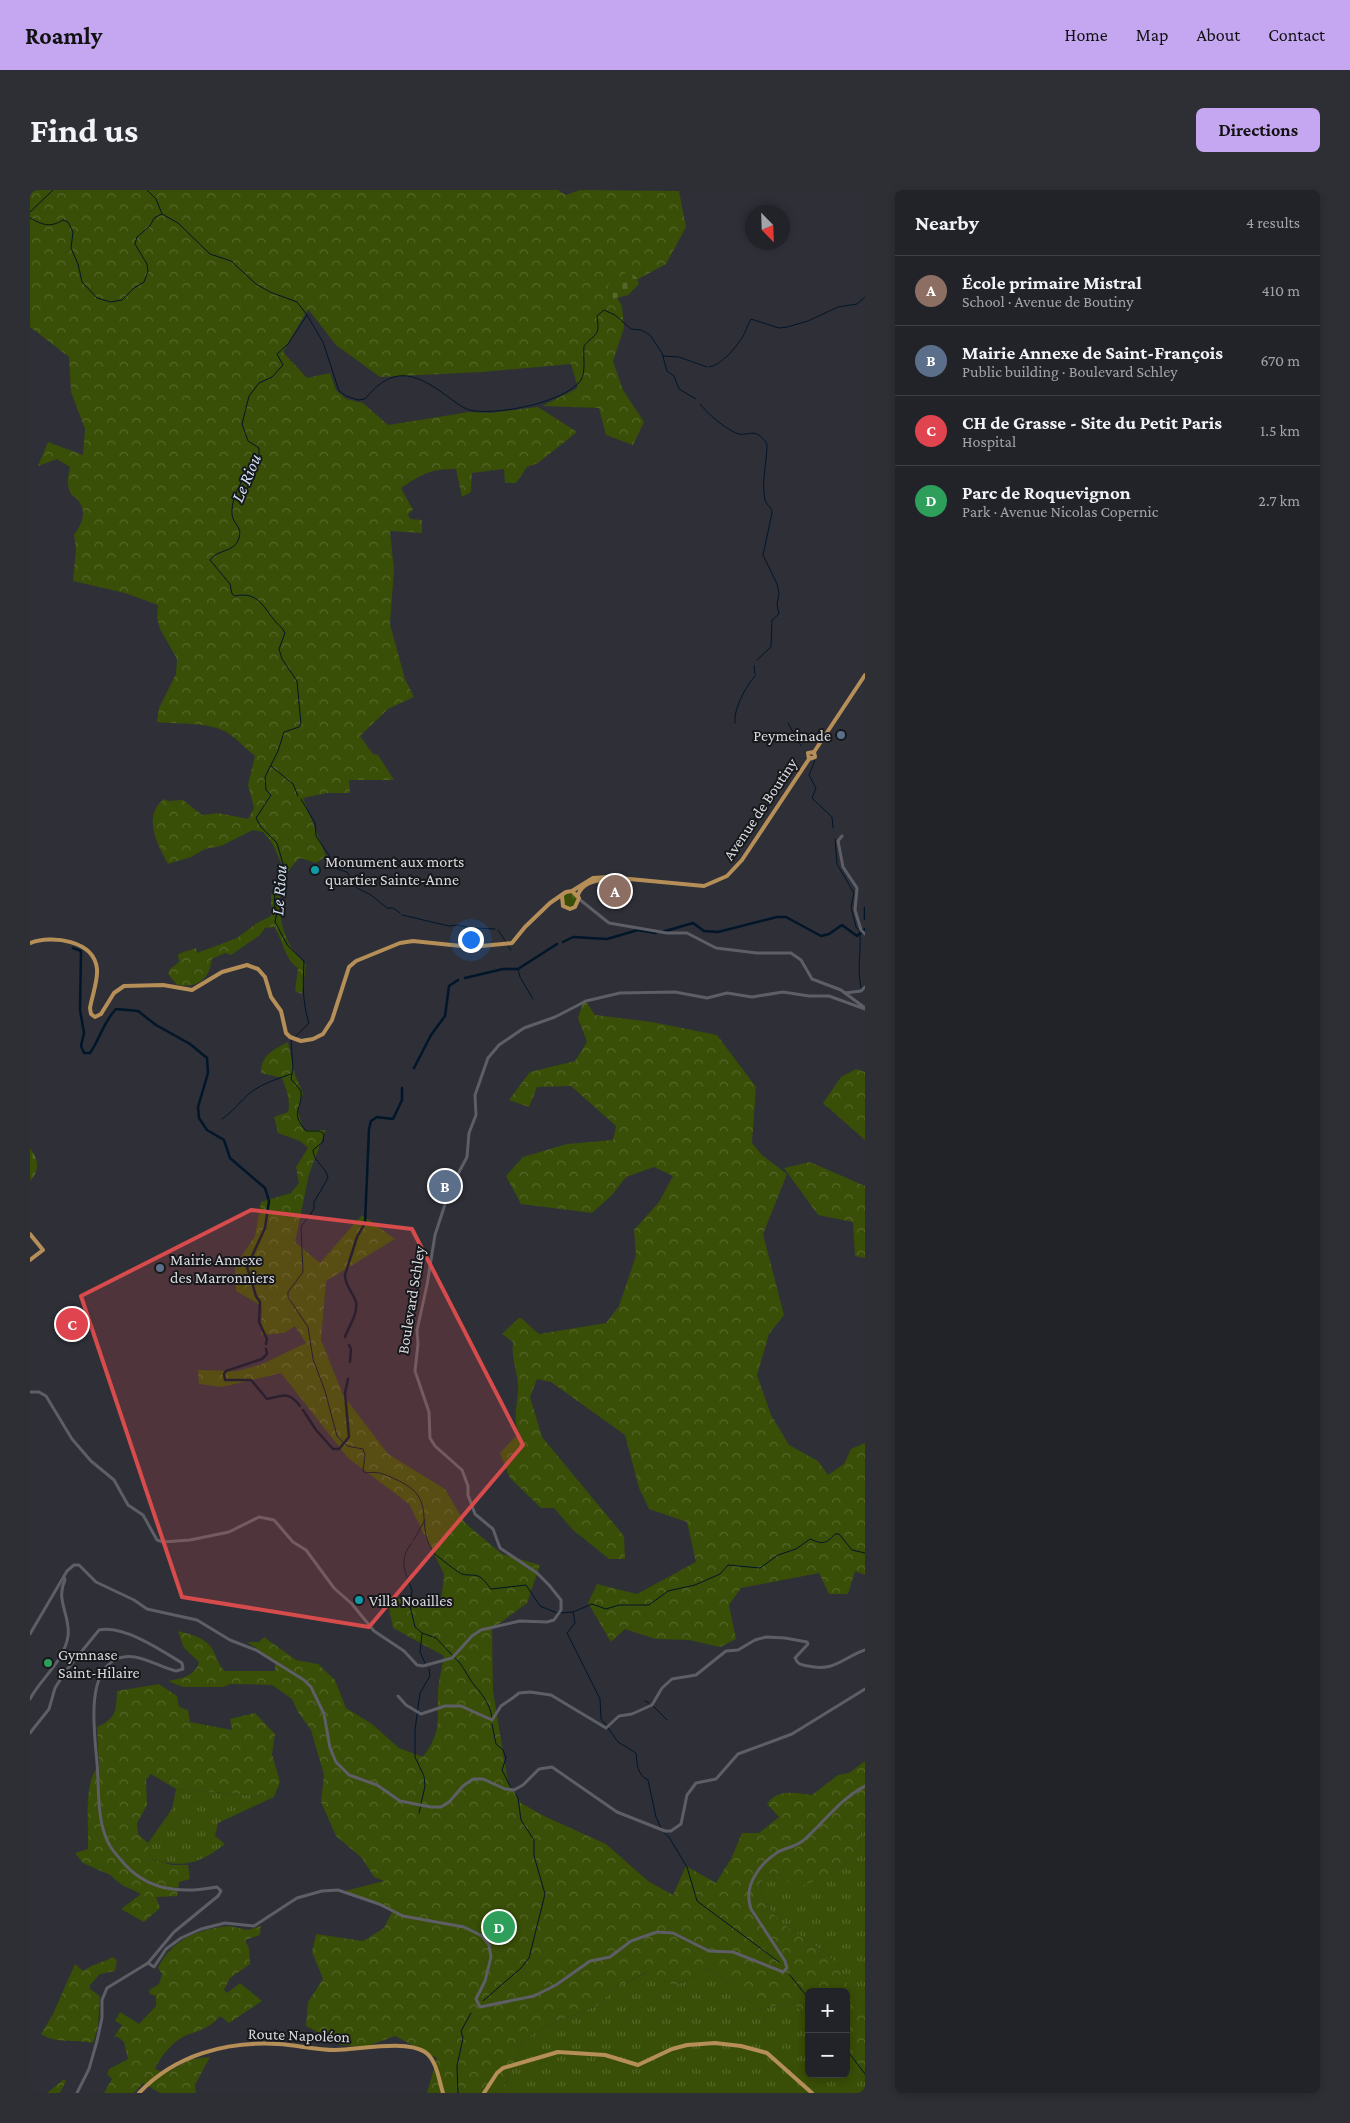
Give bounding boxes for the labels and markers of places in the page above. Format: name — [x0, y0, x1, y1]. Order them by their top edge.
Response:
place label: Peymeinade — [753, 727, 831, 745]
marker: Peymeinade — [835, 729, 847, 741]
place label: Monument aux morts quartier Sainte-Anne — [325, 853, 464, 889]
marker: Monument aux morts quartier Sainte-Anne — [309, 864, 321, 876]
pin: A — [599, 872, 631, 910]
pin: B — [429, 1167, 461, 1205]
place label: Mairie Annexe des Marronniers — [170, 1251, 275, 1286]
marker: Mairie Annexe des Marronniers — [154, 1262, 166, 1274]
pin: C — [56, 1305, 88, 1343]
place label: Villa Noailles — [369, 1592, 453, 1609]
marker: Villa Noailles — [353, 1594, 365, 1606]
place label: Gymnase Saint-Hilaire — [58, 1646, 140, 1681]
marker: Gymnase Saint-Hilaire — [42, 1657, 54, 1669]
pin: D — [483, 1908, 515, 1946]

